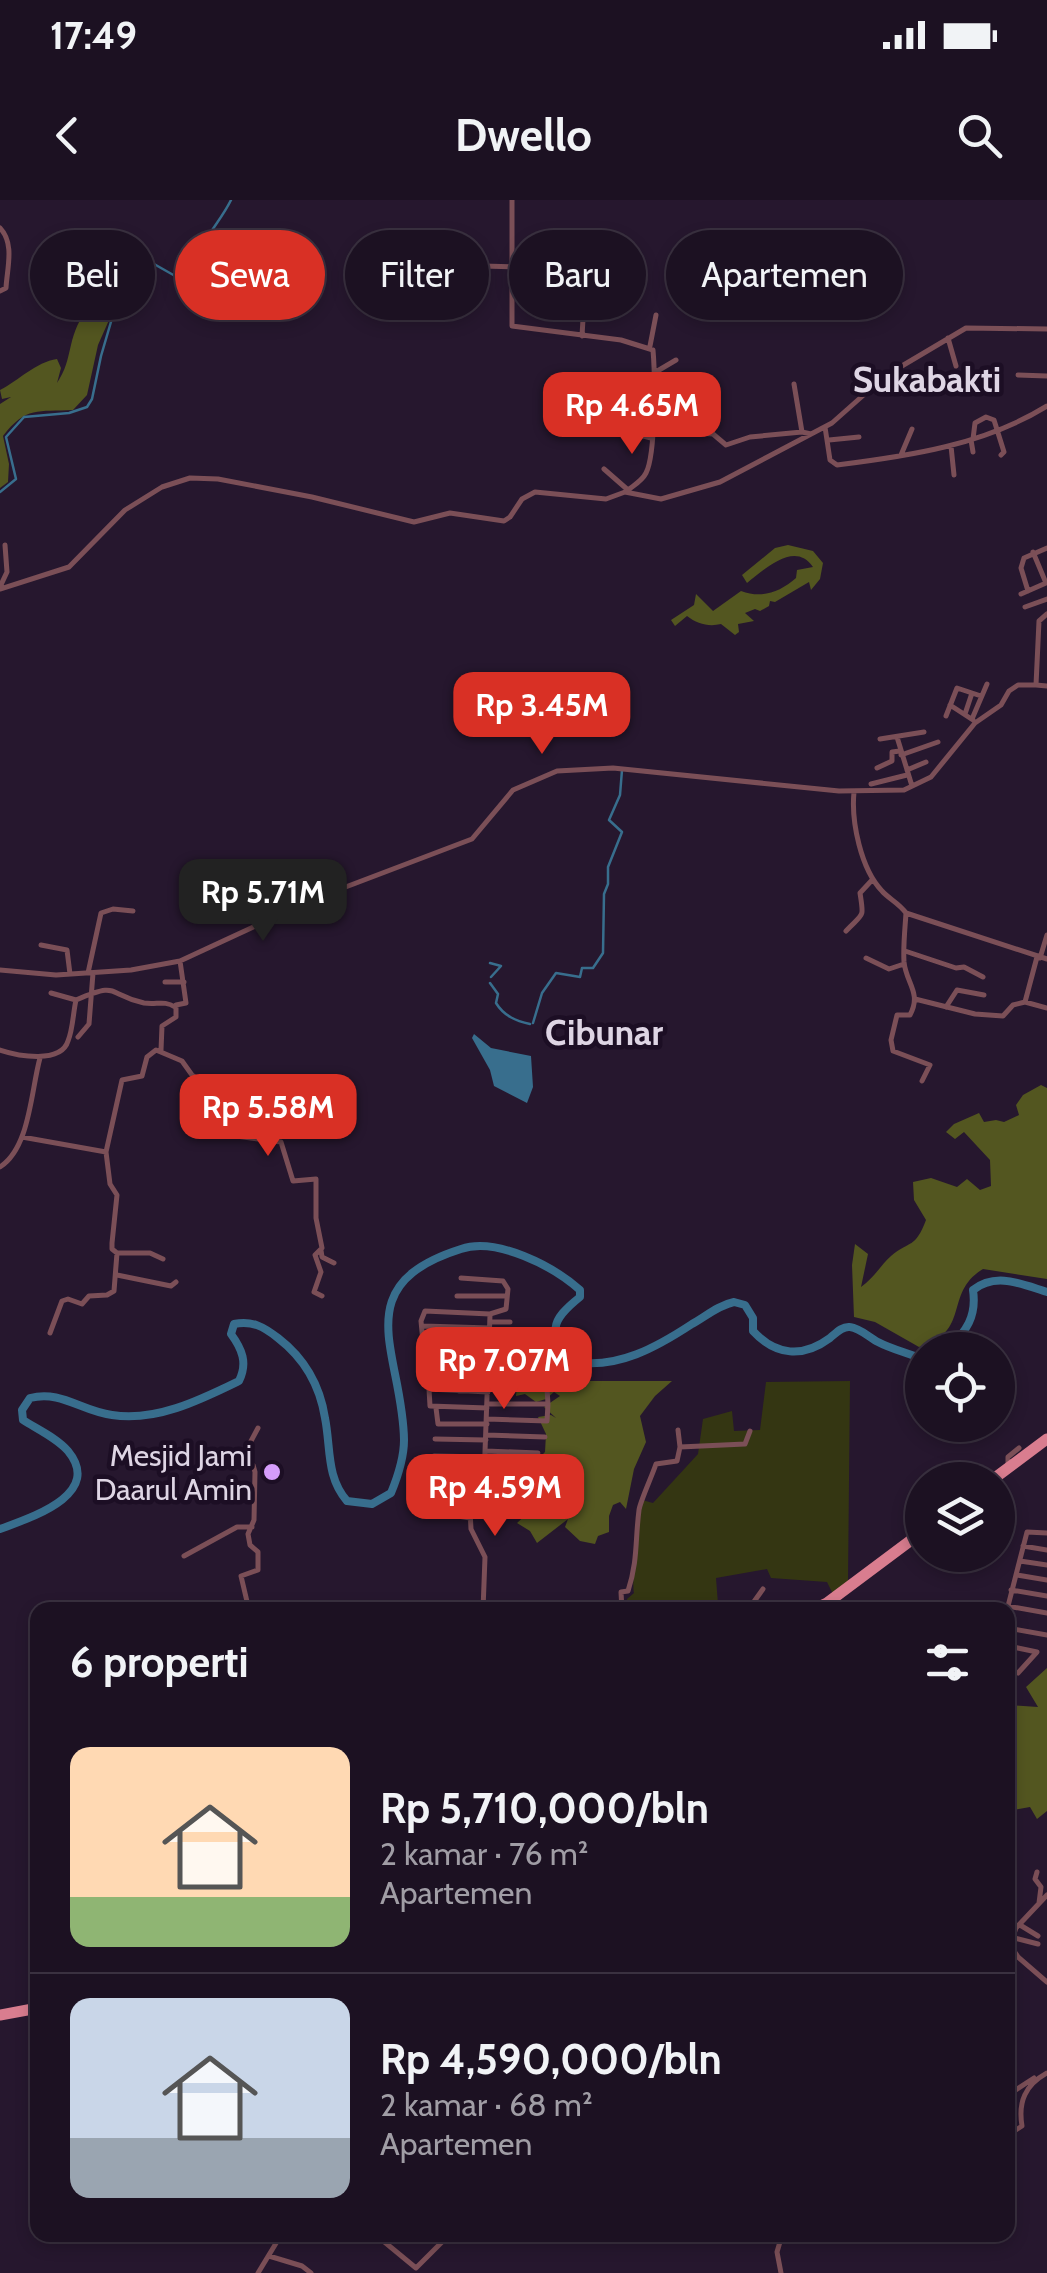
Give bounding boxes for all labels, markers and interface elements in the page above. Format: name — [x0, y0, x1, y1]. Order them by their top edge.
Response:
text: 17:49 — [50, 12, 137, 59]
icon: back — [40, 108, 95, 163]
text: Dwello — [455, 108, 592, 162]
icon: search — [952, 108, 1007, 163]
chip: Beli — [30, 230, 155, 320]
chip: Sewa — [175, 230, 325, 320]
chip: Filter — [345, 230, 489, 320]
chip: Baru — [509, 230, 646, 320]
chip: Apartemen — [666, 230, 903, 320]
district label: Sukabakti — [853, 358, 1001, 401]
pin: Rp 4.65M — [529, 372, 735, 457]
text: Rp 4.65M — [565, 385, 699, 424]
pin: Rp 3.45M — [439, 672, 645, 757]
text: Rp 3.45M — [475, 685, 609, 724]
pin: Rp 5.71M — [160, 859, 366, 944]
text: Rp 5.71M — [201, 872, 325, 911]
district label: Cibunar — [545, 1011, 663, 1054]
pin: Rp 5.58M — [165, 1074, 371, 1159]
text: Rp 5.58M — [202, 1087, 334, 1126]
pin: Rp 7.07M — [401, 1327, 607, 1412]
map controls — [905, 1332, 1015, 1572]
button: locate — [905, 1332, 1015, 1442]
text: Rp 7.07M — [438, 1340, 570, 1379]
place label: Mesjid Jami Daarul Amin — [95, 1437, 252, 1508]
pin: Rp 4.59M — [392, 1454, 598, 1539]
marker: Mesjid Jami Daarul Amin — [261, 1461, 283, 1483]
button: layers — [905, 1462, 1015, 1572]
text: Rp 4.59M — [428, 1467, 562, 1506]
icon: filters — [920, 1635, 975, 1690]
text: 6 properti — [70, 1636, 249, 1688]
text: Rp 5,710,000/bln — [380, 1782, 709, 1834]
icon: home — [150, 1787, 270, 1907]
text: 2 kamar · 76 m² — [380, 1834, 588, 1873]
text: Apartemen — [380, 1873, 532, 1912]
text: Rp 4,590,000/bln — [380, 2033, 722, 2085]
icon: home — [150, 2038, 270, 2158]
text: 2 kamar · 68 m² — [380, 2085, 593, 2124]
text: Apartemen — [380, 2124, 532, 2163]

